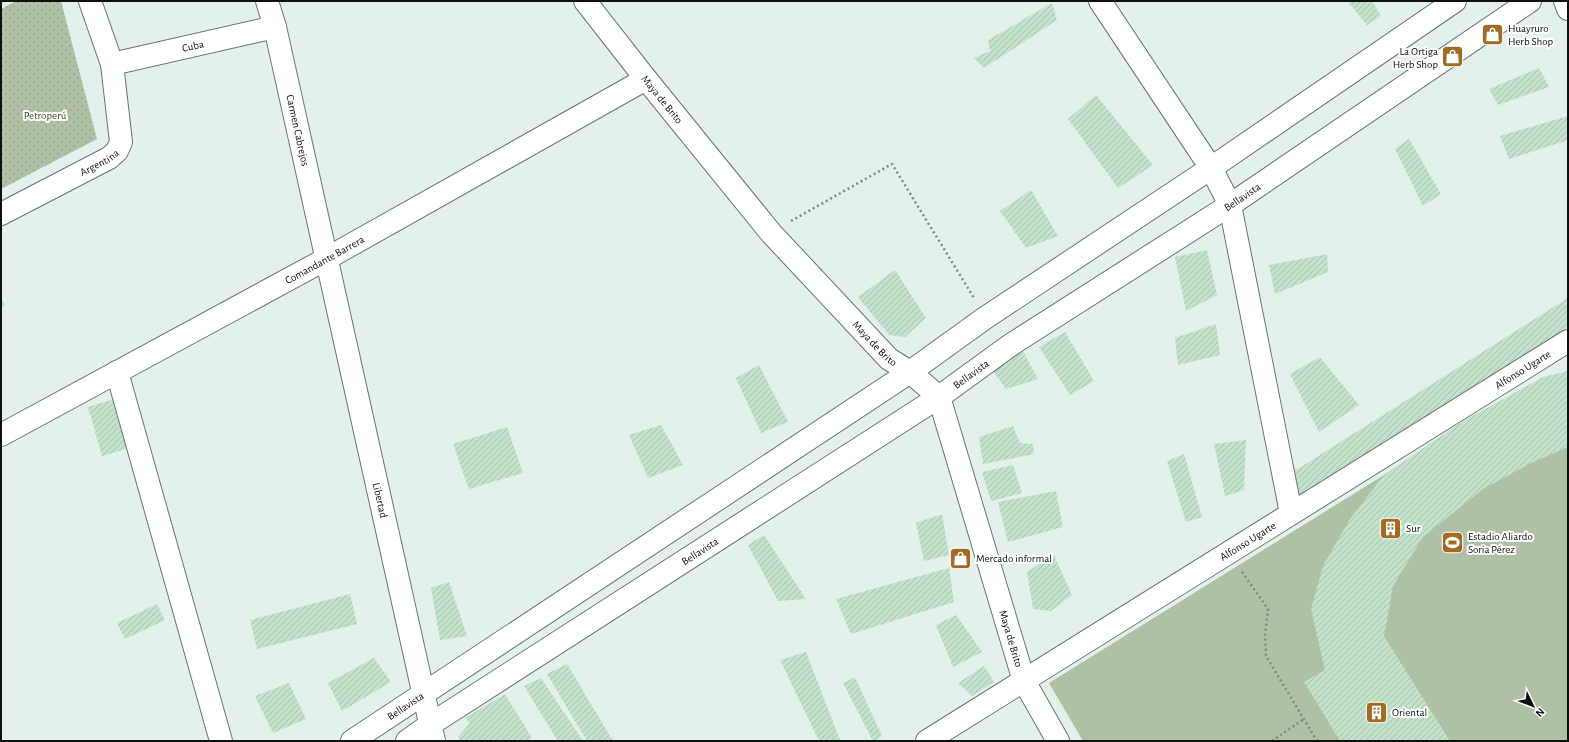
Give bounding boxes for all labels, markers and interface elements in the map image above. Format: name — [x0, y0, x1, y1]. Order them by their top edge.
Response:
shop icon: Huayruro Herb Shop — [1480, 21, 1506, 47]
place label: Huayruro Herb Shop — [1508, 23, 1554, 47]
street label: Cuba — [181, 38, 205, 53]
shop icon: La Ortiga Herb Shop — [1440, 44, 1466, 70]
place label: La Ortiga Herb Shop — [1393, 46, 1438, 70]
street label: Maya de Brito — [640, 73, 685, 125]
street label: Carmen Cabrejos — [285, 93, 311, 167]
park label: Petroperú — [24, 110, 67, 121]
street label: Argentina — [78, 147, 121, 178]
street label: Bellavista — [1222, 181, 1262, 213]
street label: Comandante Barrera — [283, 233, 366, 286]
street label: Maya de Brito — [851, 319, 899, 368]
street label: Alfonso Ugarte — [1493, 348, 1552, 391]
street label: Bellavista — [951, 357, 991, 390]
street label: Libertad — [371, 482, 390, 519]
building icon: Sur — [1377, 515, 1403, 541]
street label: Alfonso Ugarte — [1218, 519, 1278, 562]
place label: Sur — [1406, 523, 1421, 534]
sports icon: Estadio Aliardo Soria Pérez — [1439, 529, 1465, 555]
place label: Estadio Aliardo Soria Pérez — [1468, 531, 1533, 555]
street label: Bellavista — [679, 535, 720, 567]
shop icon: Mercado informal — [948, 545, 974, 571]
place label: Mercado informal — [976, 553, 1052, 564]
street label: Maya de Brito — [998, 609, 1025, 668]
north arrow — [1513, 686, 1553, 726]
street label: Bellavista — [385, 690, 426, 722]
building icon: Oriental — [1364, 699, 1390, 725]
text: N — [1533, 706, 1547, 719]
place label: Oriental — [1392, 707, 1427, 718]

